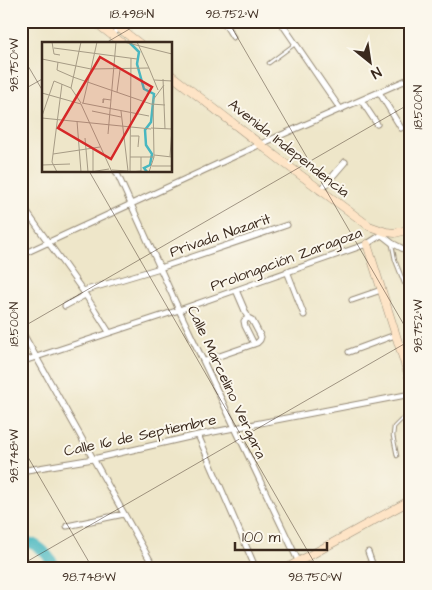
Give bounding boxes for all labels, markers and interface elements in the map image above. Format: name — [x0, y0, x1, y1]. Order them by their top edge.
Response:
text: 18.498°N — [110, 6, 154, 23]
text: 98.752°W — [206, 6, 259, 23]
text: 98.750°W — [6, 37, 23, 92]
north arrow — [344, 38, 394, 88]
inset map — [42, 42, 172, 172]
text: N — [367, 62, 385, 83]
text: 18.500°N — [410, 84, 427, 129]
street label: Avenida Independencia — [224, 94, 354, 203]
street label: Privada Nazarit — [167, 208, 273, 263]
street label: Prolongación Zaragoza — [207, 222, 366, 298]
text: 98.752°W — [410, 299, 427, 352]
text: 18.500°N — [6, 301, 23, 346]
street label: Calle Marcelino Vergara — [181, 302, 271, 463]
street label: Calle 16 de Septiembre — [62, 409, 218, 462]
text: 98.748°W — [6, 429, 23, 483]
scale bar — [235, 520, 327, 552]
text: 100 m — [242, 527, 281, 548]
text: 98.748°W — [62, 569, 116, 586]
text: 98.750°W — [288, 569, 343, 586]

